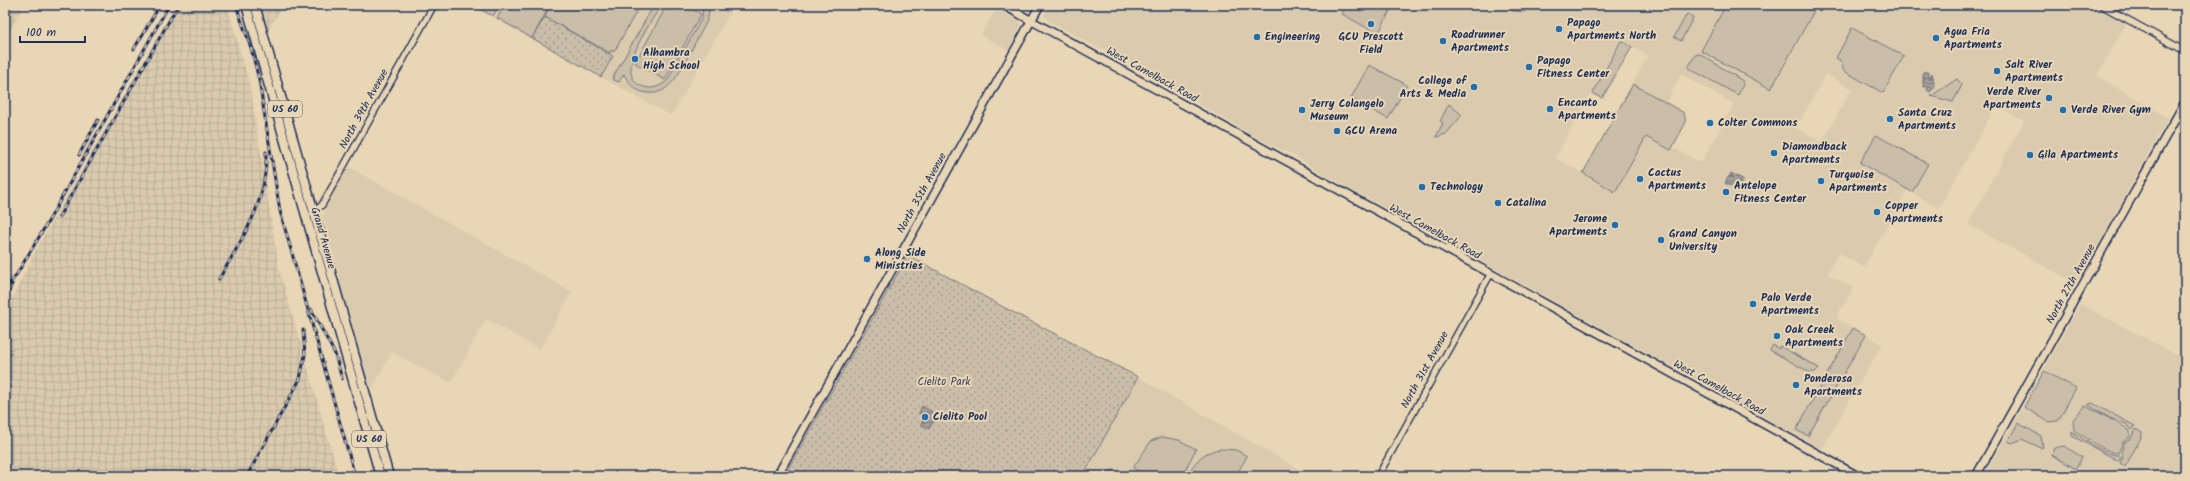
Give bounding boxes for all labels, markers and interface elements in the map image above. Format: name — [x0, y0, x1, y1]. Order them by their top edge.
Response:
place label: Papago Apartments North — [1567, 14, 1656, 45]
scale bar — [20, 18, 85, 44]
marker: GCU Prescott Field — [1366, 19, 1376, 29]
text: 100 m — [26, 23, 57, 42]
place label: Agua Fria Apartments — [1944, 23, 2003, 54]
marker: Papago Apartments North — [1554, 24, 1564, 34]
place label: Roadrunner Apartments — [1451, 26, 1510, 57]
place label: Engineering — [1265, 28, 1320, 46]
place label: GCU Prescott Field — [1339, 28, 1405, 59]
marker: Engineering — [1252, 32, 1262, 42]
marker: Agua Fria Apartments — [1931, 33, 1941, 43]
marker: Roadrunner Apartments — [1438, 36, 1448, 46]
street label: West Camelback Road — [1103, 42, 1202, 108]
place label: Alhambra High School — [643, 44, 699, 75]
place label: Papago Fitness Center — [1537, 52, 1610, 83]
marker: Alhambra High School — [630, 54, 640, 64]
place label: Salt River Apartments — [2005, 56, 2064, 87]
marker: Papago Fitness Center — [1524, 62, 1534, 72]
street label: North 39th Avenue — [334, 66, 394, 152]
marker: Salt River Apartments — [1992, 66, 2002, 76]
place label: College of Arts & Media — [1400, 72, 1467, 103]
marker: College of Arts & Media — [1469, 82, 1479, 92]
place label: Verde River Apartments — [1983, 83, 2042, 114]
marker: Verde River Apartments — [2044, 93, 2054, 103]
place label: Encanto Apartments — [1558, 94, 1617, 125]
place label: Jerry Colangelo Museum — [1310, 95, 1384, 126]
road number: US 60 — [268, 101, 302, 117]
place label: Verde River Gym — [2071, 101, 2151, 119]
marker: Encanto Apartments — [1545, 104, 1555, 114]
place label: Santa Cruz Apartments — [1898, 104, 1957, 135]
marker: Jerry Colangelo Museum — [1297, 105, 1307, 115]
marker: Verde River Gym — [2058, 105, 2068, 115]
place label: Colter Commons — [1718, 114, 1798, 132]
marker: Santa Cruz Apartments — [1885, 114, 1895, 124]
marker: Colter Commons — [1705, 118, 1715, 128]
place label: GCU Arena — [1345, 122, 1398, 140]
marker: GCU Arena — [1332, 126, 1342, 136]
place label: Diamondback Apartments — [1782, 138, 1847, 169]
place label: Gila Apartments — [2038, 146, 2119, 164]
marker: Diamondback Apartments — [1769, 148, 1779, 158]
street label: North 35th Avenue — [892, 149, 952, 237]
marker: Gila Apartments — [2025, 150, 2035, 160]
place label: Cactus Apartments — [1648, 164, 1707, 195]
place label: Turquoise Apartments — [1829, 166, 1888, 197]
marker: Cactus Apartments — [1635, 174, 1645, 184]
marker: Turquoise Apartments — [1816, 176, 1826, 186]
place label: Antelope Fitness Center — [1734, 177, 1807, 208]
place label: Technology — [1430, 178, 1483, 196]
marker: Technology — [1417, 182, 1427, 192]
marker: Antelope Fitness Center — [1721, 187, 1731, 197]
place label: Catalina — [1506, 194, 1547, 212]
place label: Copper Apartments — [1885, 197, 1944, 228]
marker: Catalina — [1493, 198, 1503, 208]
street label: West Camelback Road — [1386, 199, 1485, 265]
street label: Grand Avenue — [306, 205, 340, 271]
marker: Copper Apartments — [1872, 207, 1882, 217]
place label: Jerome Apartments — [1549, 210, 1608, 241]
marker: Jerome Apartments — [1610, 220, 1620, 230]
place label: Grand Canyon University — [1669, 225, 1737, 256]
marker: Grand Canyon University — [1656, 235, 1666, 245]
street label: North 27th Avenue — [2042, 241, 2100, 327]
place label: Along Side Ministries — [875, 244, 926, 275]
marker: Along Side Ministries — [862, 254, 872, 264]
place label: Palo Verde Apartments — [1761, 289, 1820, 320]
marker: Palo Verde Apartments — [1748, 299, 1758, 309]
place label: Oak Creek Apartments — [1785, 321, 1844, 352]
street label: North 31st Avenue — [1396, 328, 1454, 412]
marker: Oak Creek Apartments — [1772, 331, 1782, 341]
street label: West Camelback Road — [1670, 355, 1769, 421]
place label: Ponderosa Apartments — [1804, 370, 1863, 401]
park label: Cielito Park — [917, 373, 971, 391]
marker: Ponderosa Apartments — [1791, 380, 1801, 390]
place label: Cielito Pool — [933, 408, 987, 426]
marker: Cielito Pool — [920, 412, 930, 422]
road number: US 60 — [352, 431, 386, 447]

